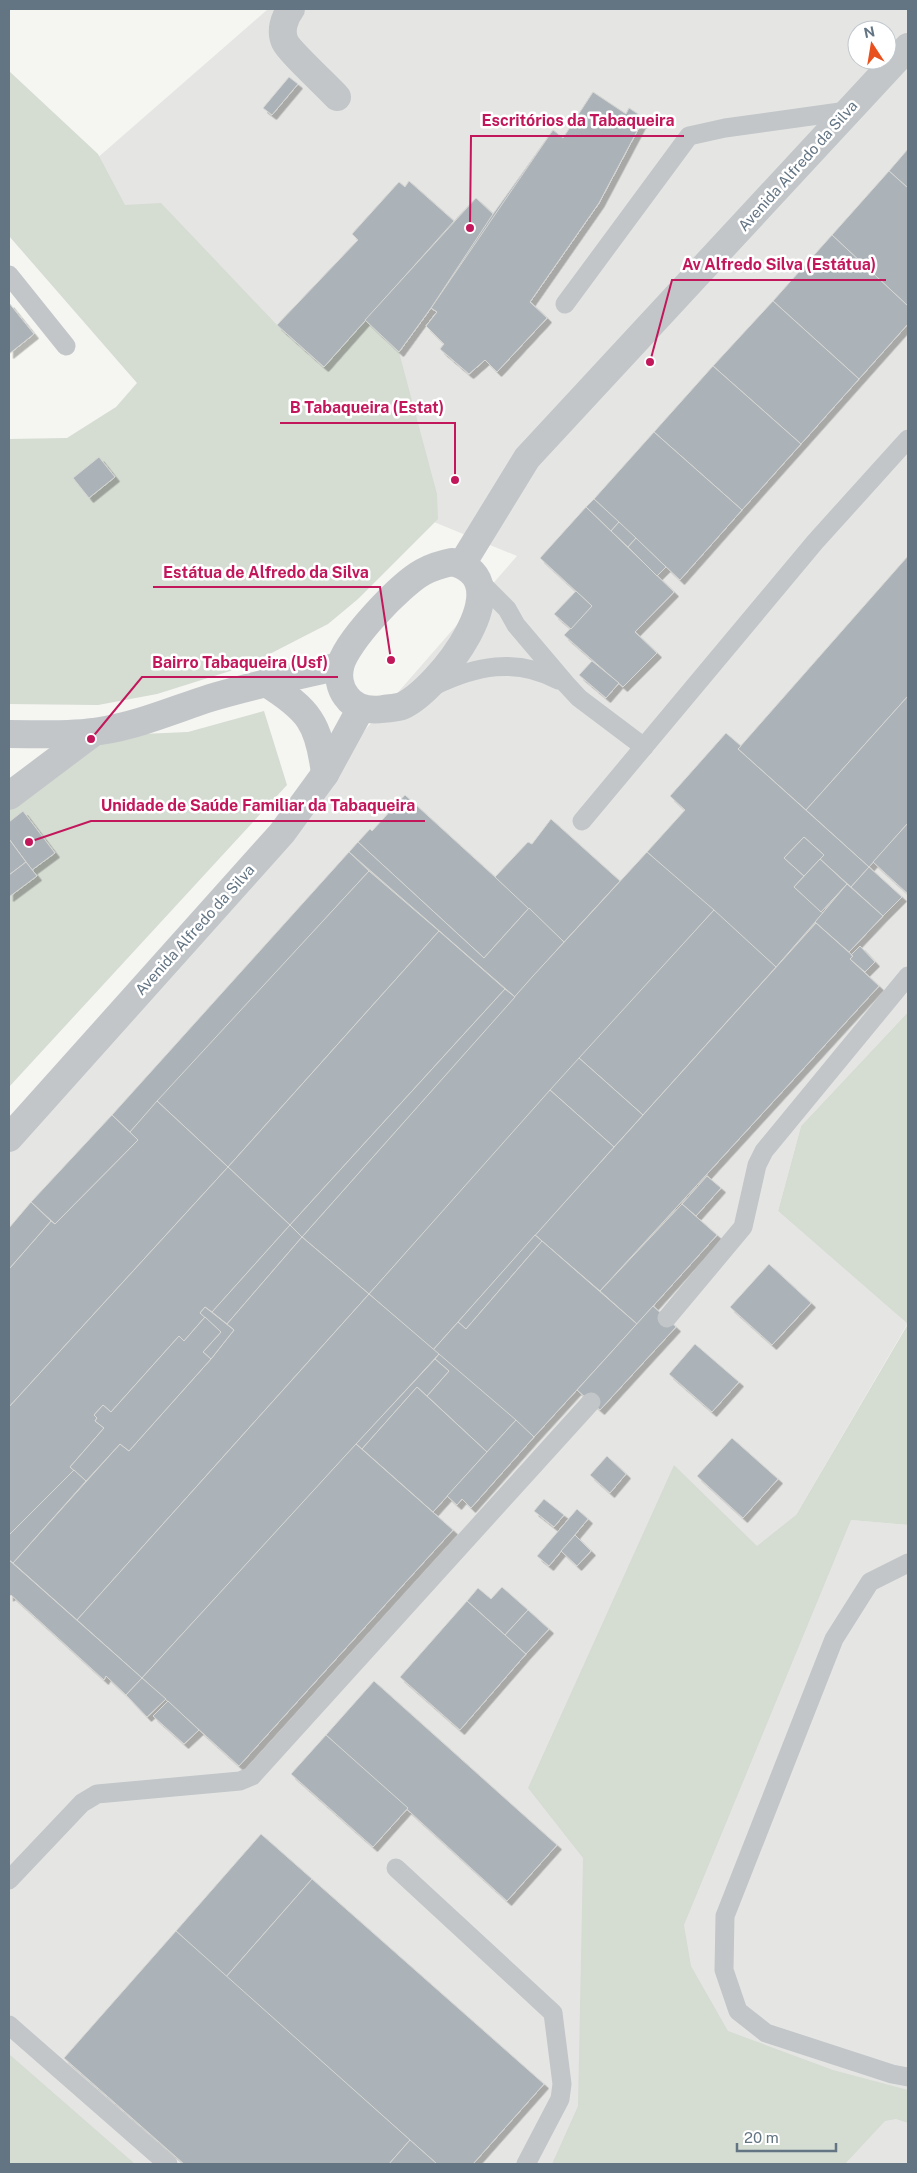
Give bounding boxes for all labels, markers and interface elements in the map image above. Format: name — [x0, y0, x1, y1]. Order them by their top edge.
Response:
north arrow — [847, 20, 897, 70]
text: N — [862, 23, 876, 41]
street label: Avenida Alfredo da Silva — [735, 97, 861, 234]
callout: Escritórios da Tabaqueira — [471, 105, 684, 136]
text: Escritórios da Tabaqueira — [482, 111, 674, 130]
callout: Av Alfredo Silva (Estátua) — [672, 249, 886, 280]
text: Av Alfredo Silva (Estátua) — [682, 255, 876, 274]
callout: B Tabaqueira (Estat) — [280, 392, 455, 423]
text: B Tabaqueira (Estat) — [290, 398, 444, 417]
callout: Estátua de Alfredo da Silva — [153, 556, 380, 587]
text: Estátua de Alfredo da Silva — [163, 563, 369, 582]
callout: Bairro Tabaqueira (Usf) — [142, 646, 338, 677]
text: Bairro Tabaqueira (Usf) — [152, 653, 328, 672]
callout: Unidade de Saúde Familiar da Tabaqueira — [91, 790, 425, 821]
text: Unidade de Saúde Familiar da Tabaqueira — [101, 796, 415, 815]
street label: Avenida Alfredo da Silva — [132, 861, 258, 998]
scale bar — [737, 2120, 836, 2152]
text: 20 m — [744, 2129, 779, 2146]

